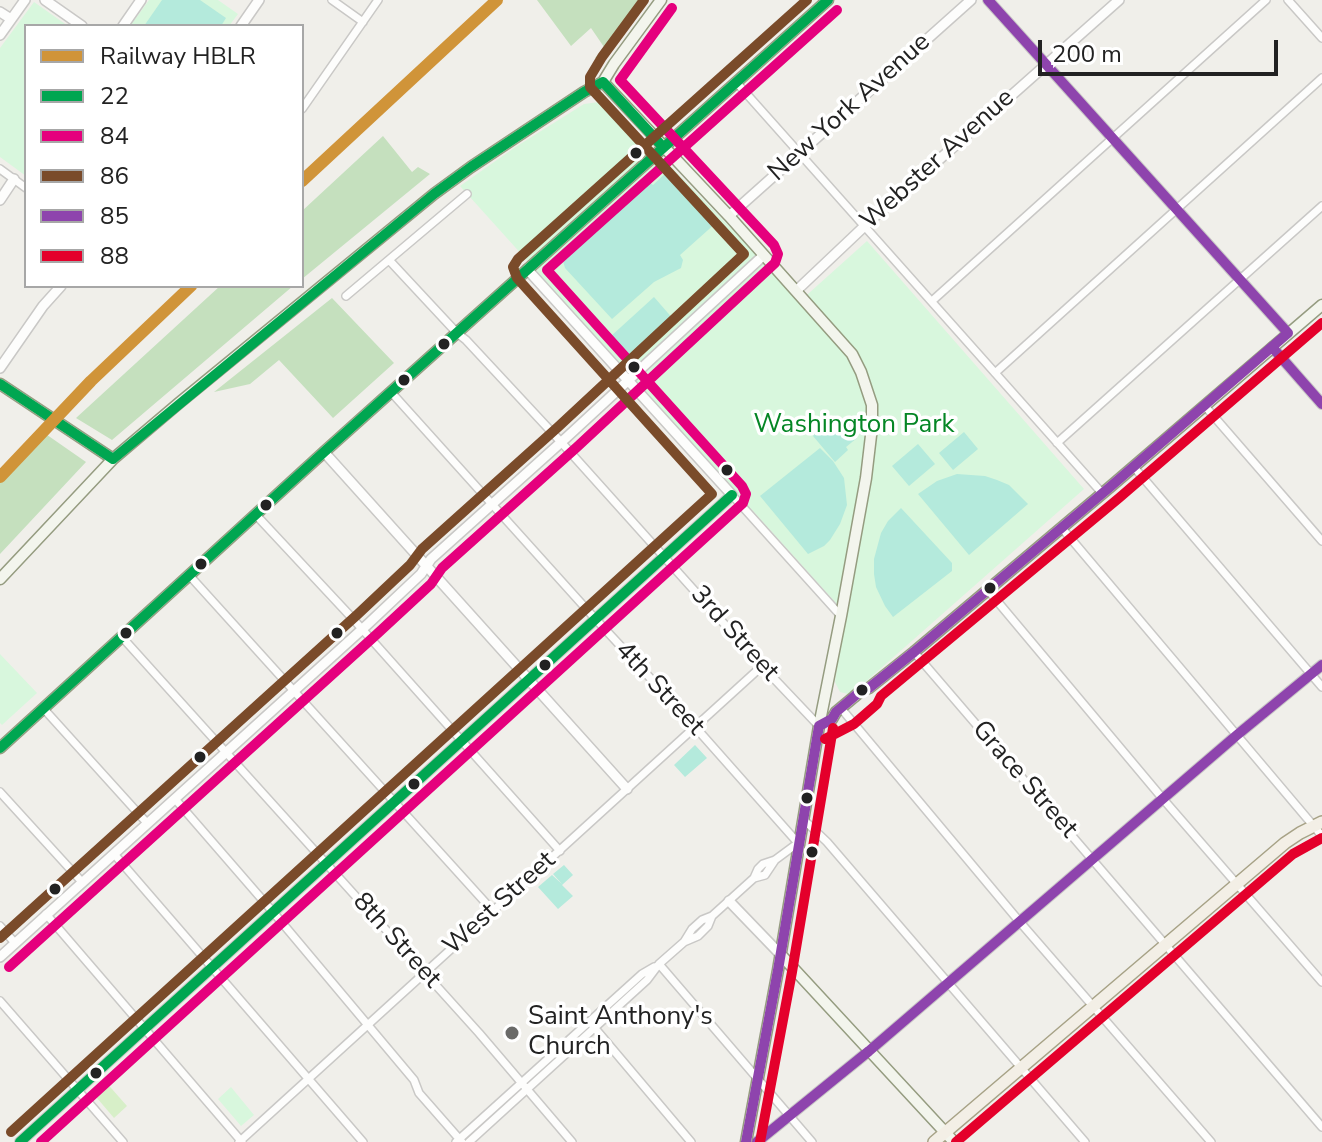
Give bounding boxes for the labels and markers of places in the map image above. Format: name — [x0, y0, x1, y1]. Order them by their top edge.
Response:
unlabelled marker — [628, 145, 644, 161]
unlabelled marker — [436, 336, 452, 352]
unlabelled marker — [626, 359, 642, 375]
unlabelled marker — [396, 372, 412, 388]
unlabelled marker — [719, 462, 735, 478]
unlabelled marker — [258, 497, 274, 513]
unlabelled marker — [193, 556, 209, 572]
unlabelled marker — [982, 580, 998, 596]
unlabelled marker — [118, 625, 134, 641]
unlabelled marker — [329, 625, 345, 641]
unlabelled marker — [537, 657, 553, 673]
unlabelled marker — [854, 682, 870, 698]
unlabelled marker — [192, 749, 208, 765]
unlabelled marker — [406, 776, 422, 792]
unlabelled marker — [799, 790, 815, 806]
unlabelled marker — [804, 844, 820, 860]
unlabelled marker — [47, 881, 63, 897]
place label: Saint Anthony's Church — [528, 1002, 713, 1064]
marker: Saint Anthony's Church — [503, 1024, 521, 1042]
unlabelled marker — [88, 1065, 104, 1081]

